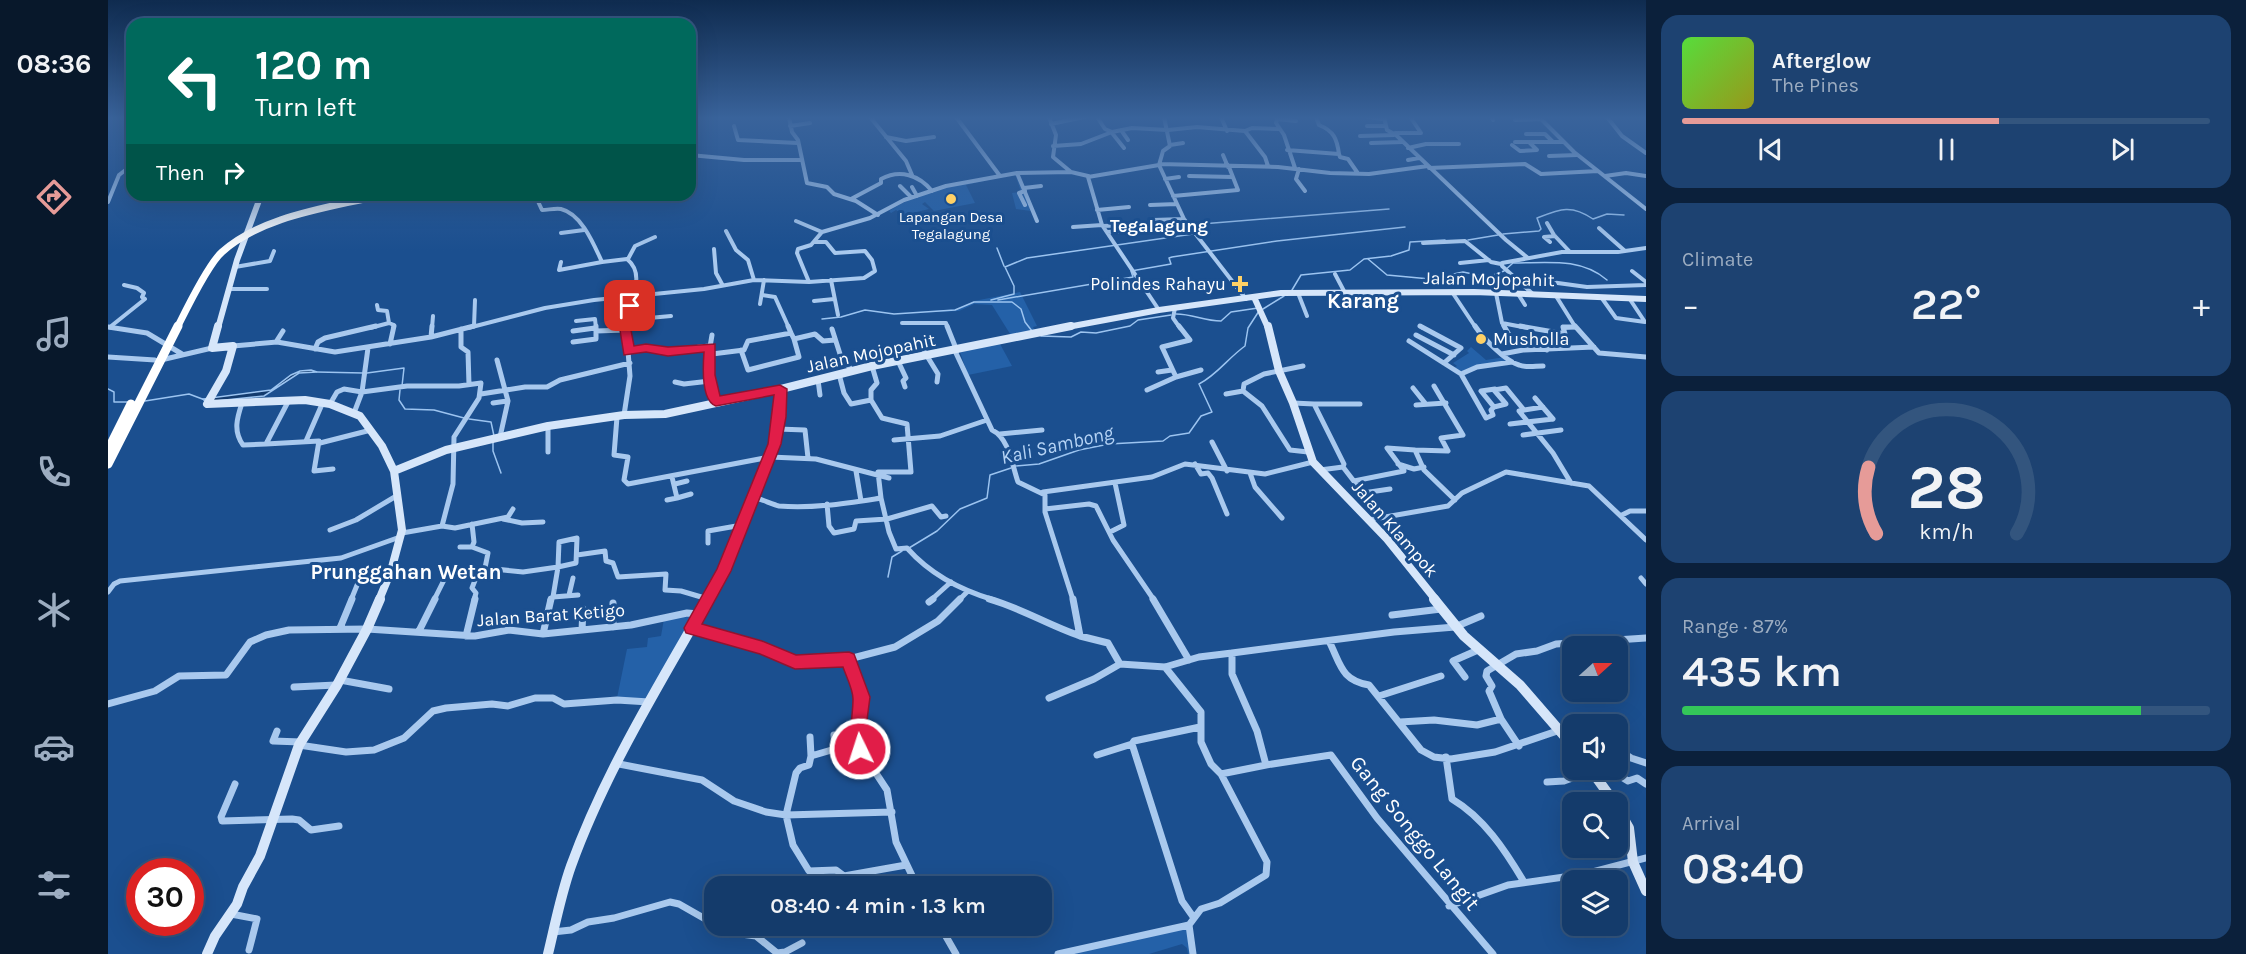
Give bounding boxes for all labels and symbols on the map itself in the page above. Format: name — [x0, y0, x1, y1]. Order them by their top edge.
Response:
marker: Lapangan Desa Tegalagung — [944, 192, 958, 206]
place label: Lapangan Desa Tegalagung — [899, 208, 1003, 243]
district label: Tegalagung — [1110, 215, 1209, 237]
street label: Jalan Mojopahit — [1423, 267, 1555, 291]
place label: Polindes Rahayu — [1090, 273, 1226, 295]
marker: Polindes Rahayu — [1231, 275, 1249, 293]
pin — [604, 280, 655, 331]
district label: Karang — [1327, 289, 1399, 313]
place label: Musholla — [1493, 328, 1569, 350]
street label: Jalan Mojopahit — [805, 329, 938, 377]
marker: Musholla — [1474, 332, 1488, 346]
water label: Kali Sambong — [998, 421, 1116, 469]
street label: Jalan Klampok — [1347, 476, 1443, 582]
district label: Prunggahan Wetan — [311, 560, 502, 584]
street label: Jalan Barat Ketigo — [476, 599, 626, 631]
north arrow — [1562, 636, 1628, 702]
position arrow — [828, 717, 892, 781]
street label: Gang Songgo Langit — [1345, 751, 1485, 915]
speed limit sign: 30 — [126, 858, 204, 936]

